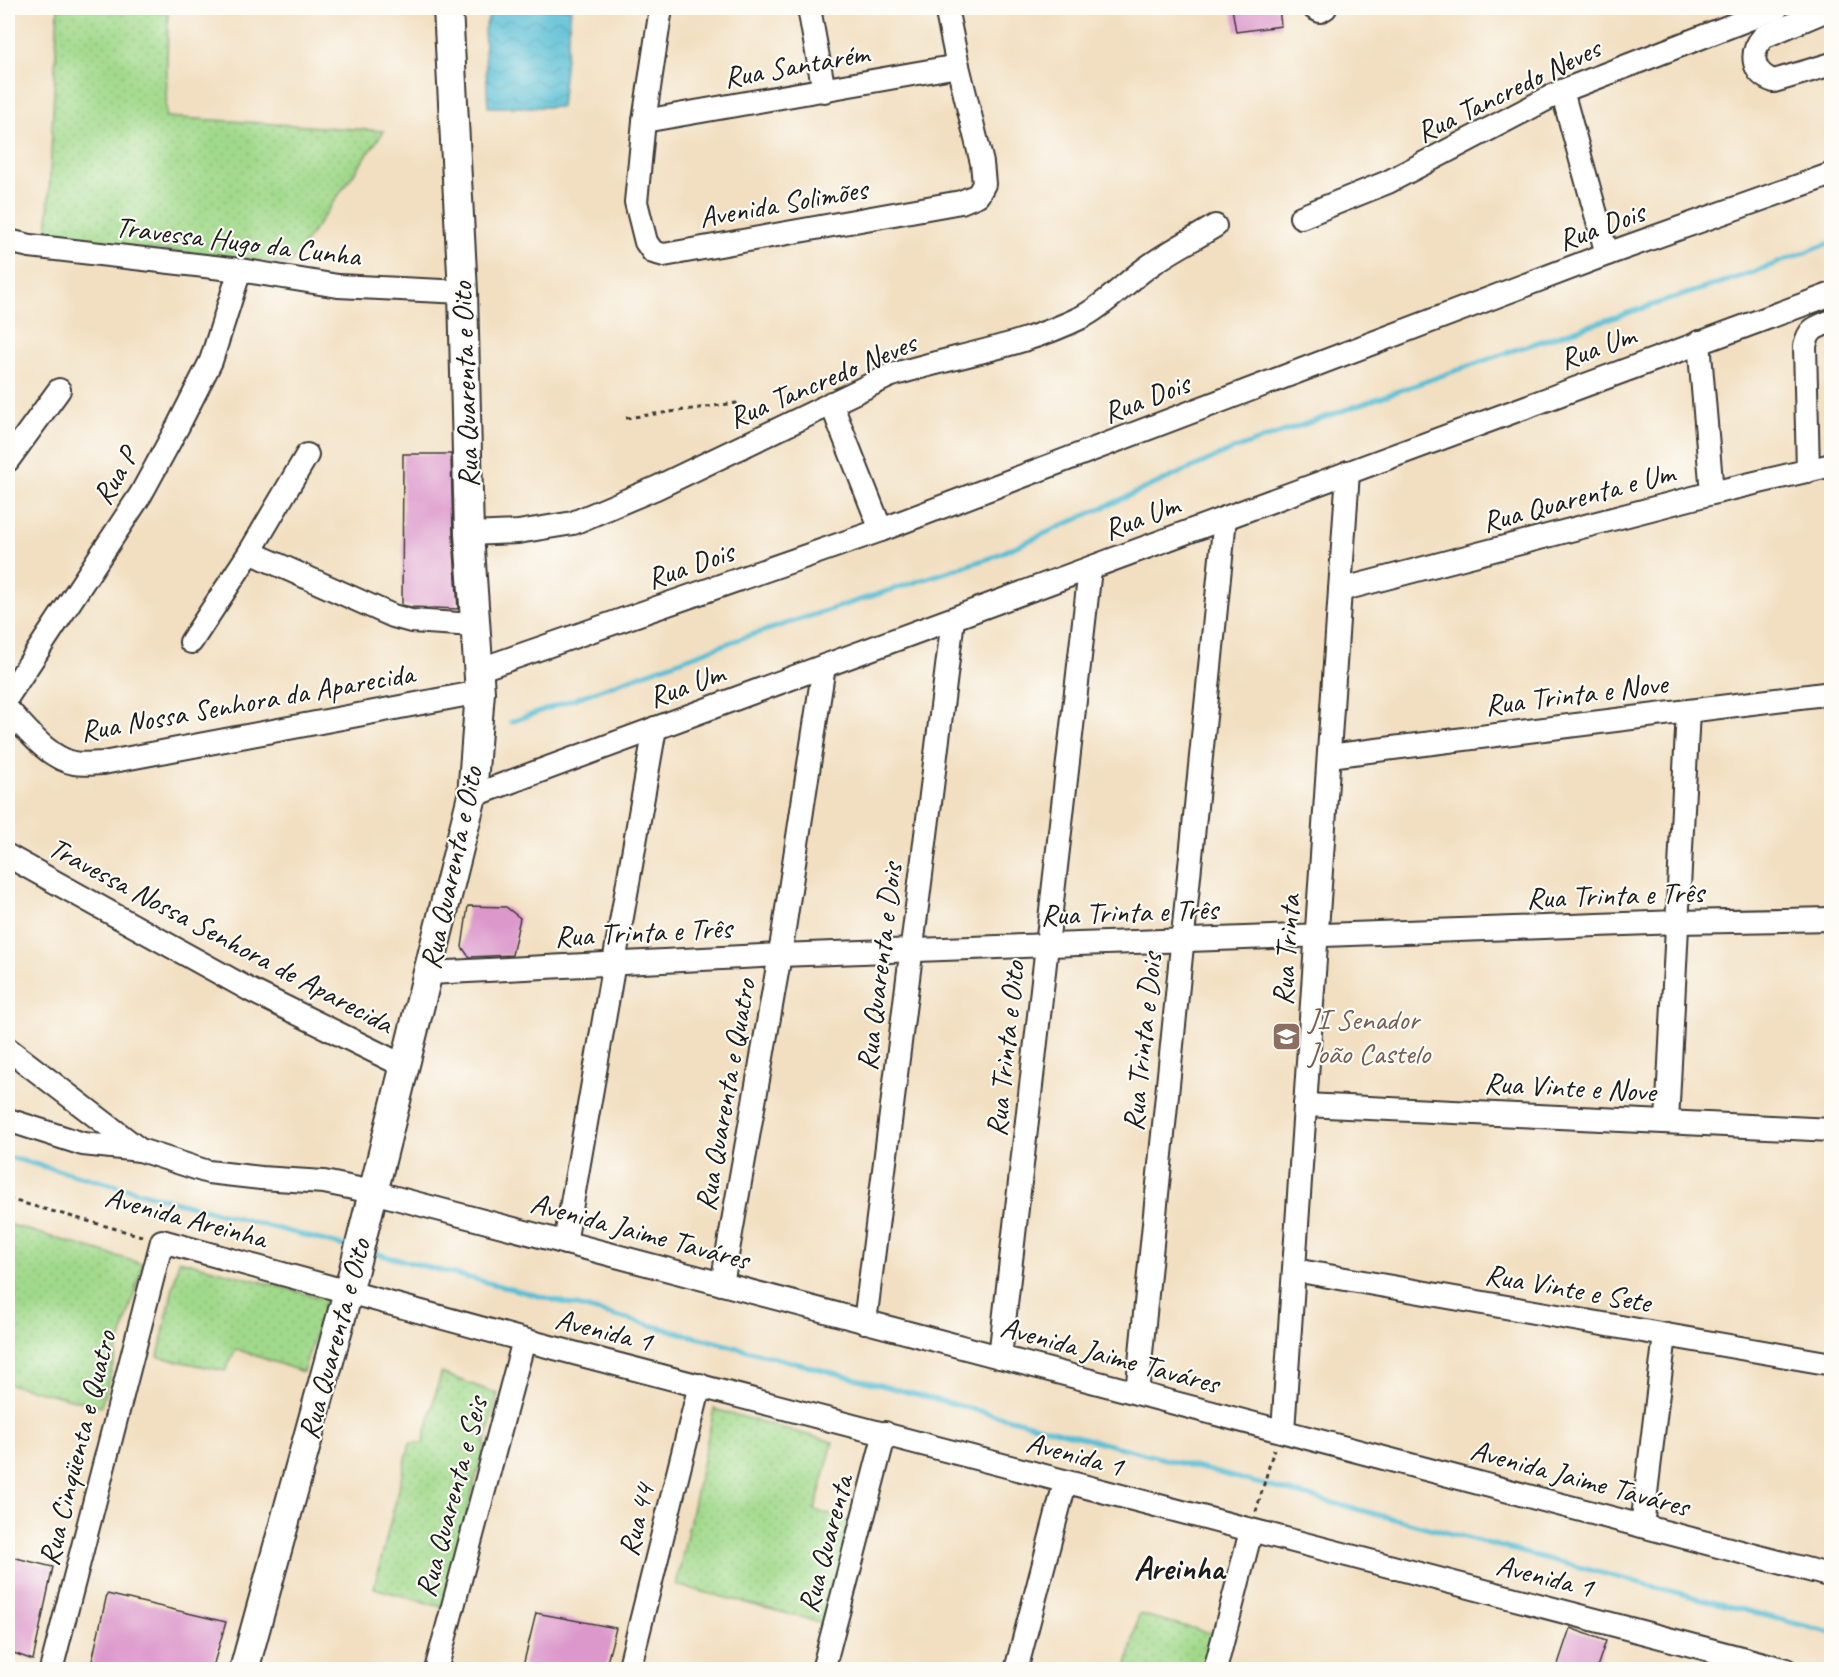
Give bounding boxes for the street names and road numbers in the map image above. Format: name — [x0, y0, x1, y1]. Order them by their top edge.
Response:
street label: Rua Tancredo Neves — [1410, 28, 1609, 151]
street label: Rua Santarém — [721, 33, 874, 96]
street label: Avenida Solimões — [696, 169, 873, 236]
street label: Rua Dois — [1553, 192, 1652, 259]
street label: Travessa Hugo da Cunha — [113, 207, 365, 275]
street label: Rua Quarenta e Oito — [442, 280, 488, 489]
street label: Rua Um — [1554, 315, 1642, 378]
street label: Rua Tancredo Neves — [722, 322, 924, 437]
street label: Rua Dois — [1097, 363, 1197, 432]
street label: Rua P — [83, 437, 149, 511]
street label: Rua Quarenta e Um — [1478, 453, 1680, 541]
street label: Rua Um — [1098, 485, 1186, 549]
street label: Rua Dois — [642, 532, 741, 598]
street label: Rua Nossa Senhora da Aparecida — [77, 653, 419, 750]
street label: Rua Um — [643, 653, 731, 716]
street label: Rua Trinta e Nove — [1483, 664, 1672, 724]
street label: Rua Quarenta e Oito — [411, 762, 491, 973]
street label: Travessa Nossa Senhora de Aparecida — [42, 828, 402, 1043]
street label: Rua Quarenta e Dois — [847, 858, 911, 1073]
street label: Rua Trinta e Três — [1526, 873, 1707, 917]
street label: Rua Trinta e Três — [1040, 890, 1221, 934]
street label: Rua Trinta — [1263, 892, 1309, 1007]
street label: Rua Trinta e Três — [554, 908, 735, 956]
street label: Rua Trinta e Dois — [1114, 948, 1171, 1133]
street label: Rua Trinta e Oito — [977, 958, 1033, 1139]
street label: Rua Quarenta e Quatro — [686, 975, 764, 1214]
street label: Rua Vinte e Nove — [1483, 1064, 1659, 1111]
street label: Avenida Areinha — [101, 1177, 273, 1257]
street label: Avenida Jaime Taváres — [527, 1184, 756, 1279]
street label: Rua Quarenta e Oito — [289, 1233, 379, 1443]
street label: Rua Vinte e Sete — [1482, 1255, 1656, 1322]
street label: Avenida 1 — [552, 1300, 658, 1361]
street label: Avenida Jaime Taváres — [997, 1308, 1226, 1403]
street label: Rua Cinqüenta e Quatro — [29, 1325, 125, 1569]
street label: Rua Quarenta e Seis — [406, 1390, 497, 1601]
street label: Avenida 1 — [1022, 1423, 1129, 1485]
street label: Avenida Jaime Taváres — [1467, 1431, 1696, 1526]
street label: Rua Quarenta — [788, 1468, 862, 1617]
street label: Rua 44 — [609, 1478, 664, 1560]
street label: Avenida 1 — [1493, 1546, 1599, 1607]

